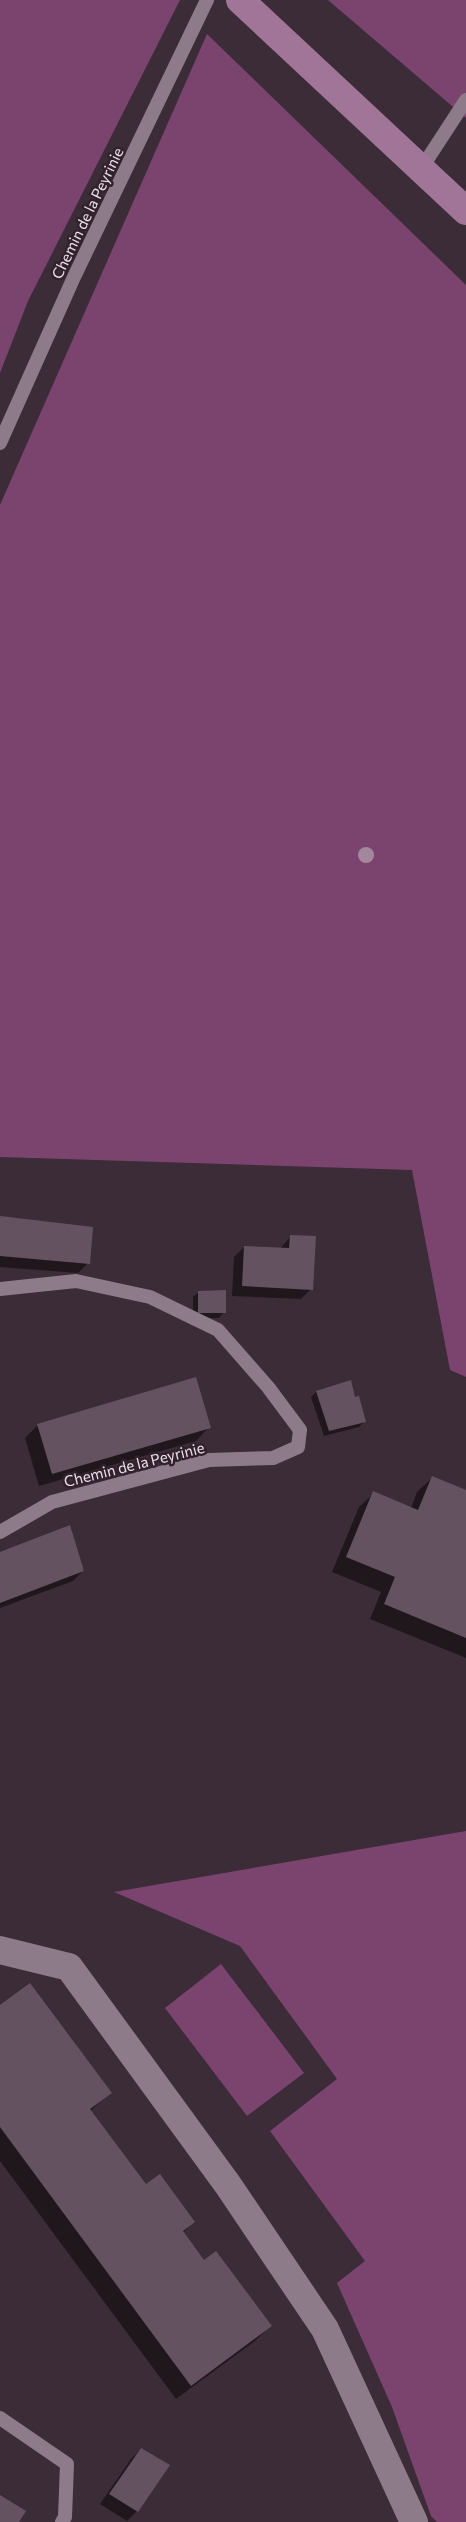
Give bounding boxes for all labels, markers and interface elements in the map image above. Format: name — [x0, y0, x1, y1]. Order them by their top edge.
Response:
street label: Chemin de la Peyrinie — [47, 144, 127, 282]
street label: Chemin de la Peyrinie — [62, 1438, 206, 1490]

